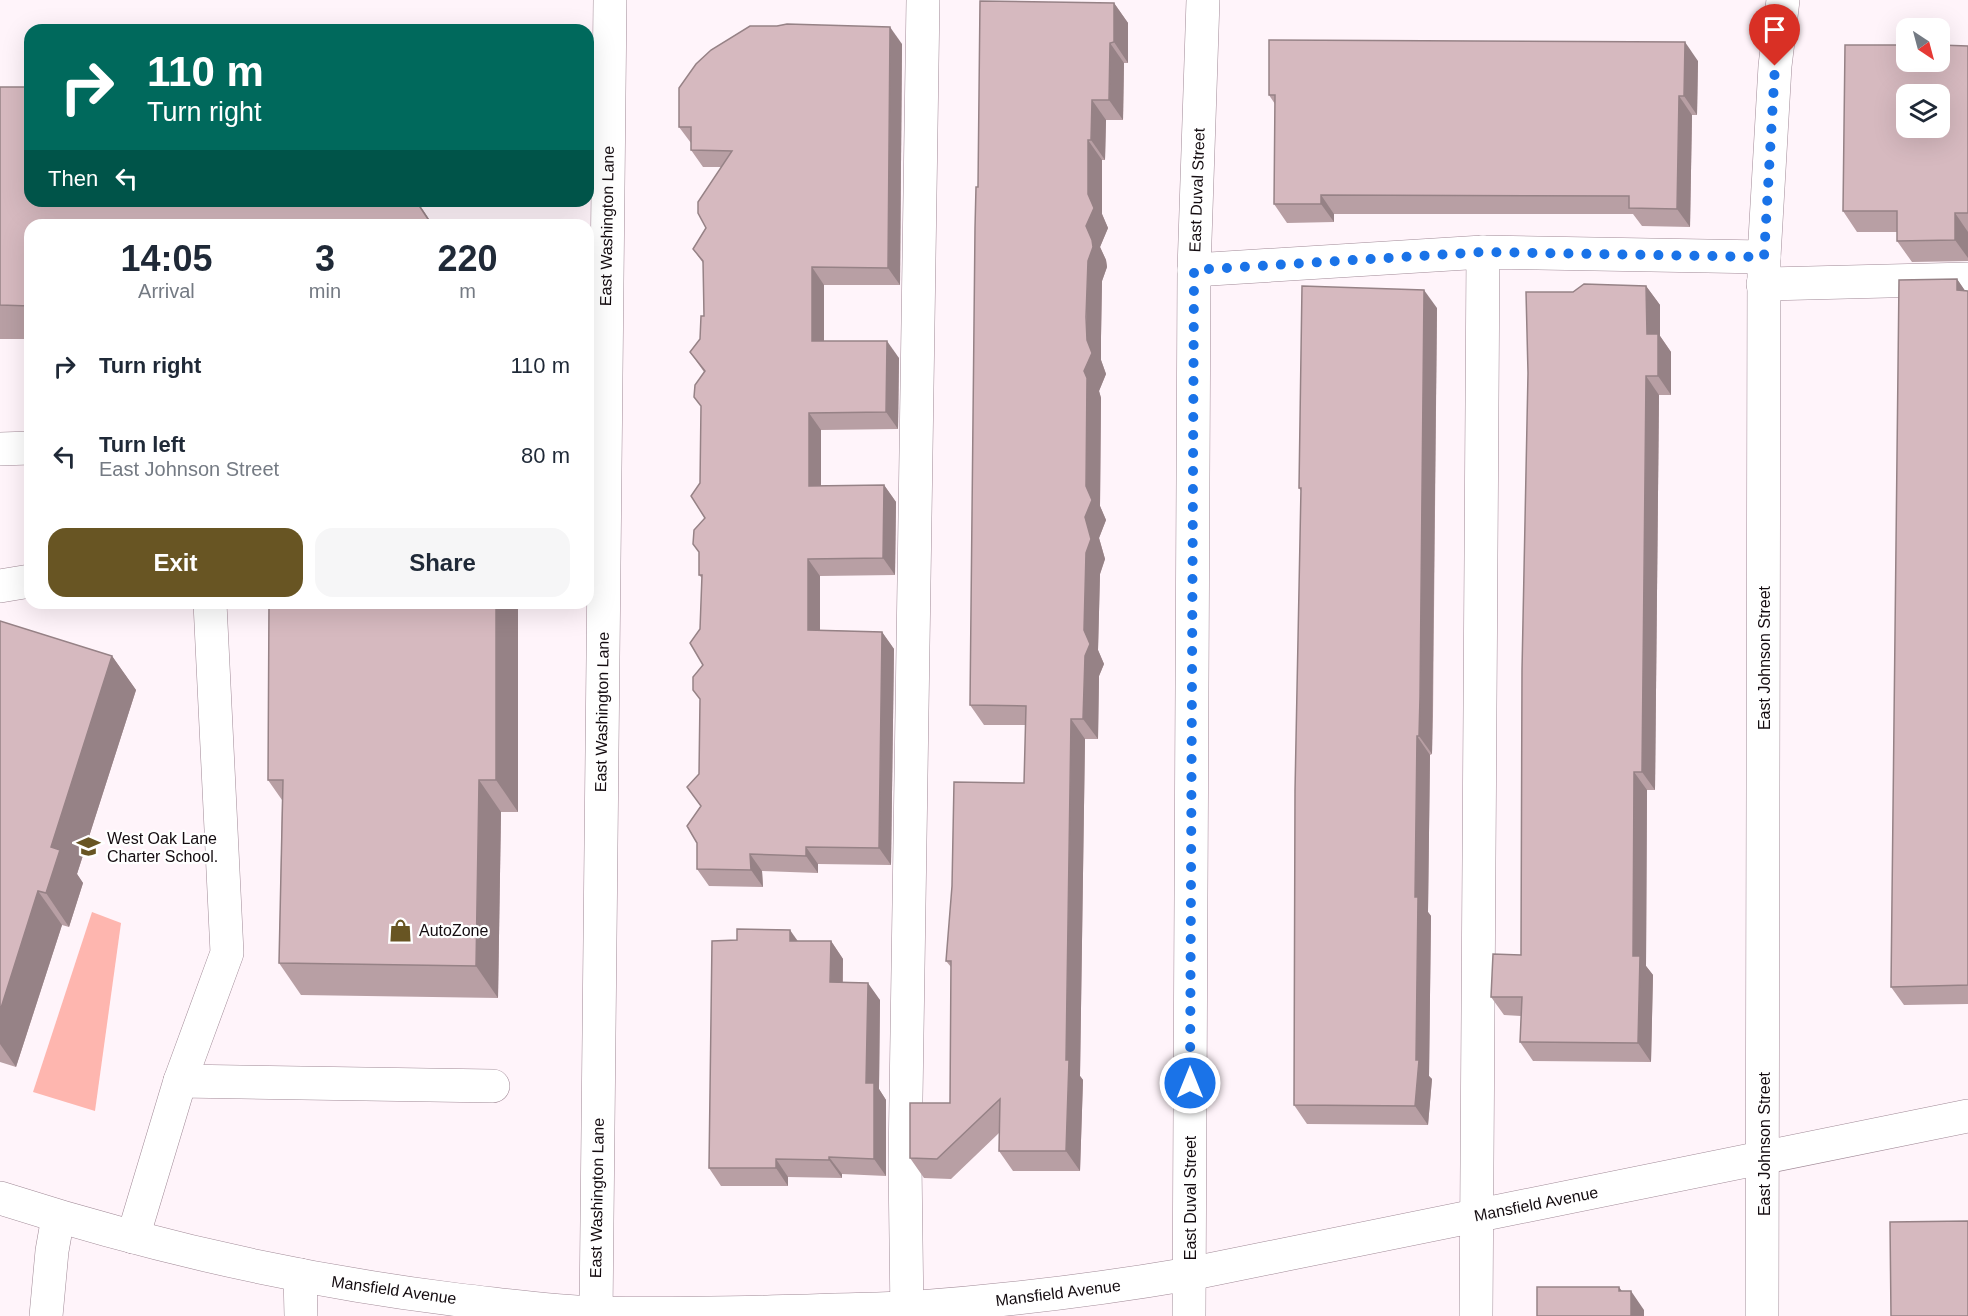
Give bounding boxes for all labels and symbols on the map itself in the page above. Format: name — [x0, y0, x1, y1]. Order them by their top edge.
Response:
pin — [1749, 4, 1800, 66]
north arrow — [1896, 18, 1950, 72]
street label: East Duval Street — [1186, 127, 1208, 253]
street label: East Washington Lane — [597, 146, 617, 306]
street label: East Johnson Street — [1756, 585, 1773, 730]
street label: East Washington Lane — [592, 632, 612, 792]
place label: West Oak Lane Charter School. — [107, 830, 218, 865]
school or university icon: West Oak Lane Charter School. — [76, 834, 102, 860]
shop icon: AutoZone — [388, 917, 414, 943]
place label: AutoZone — [419, 922, 488, 939]
position arrow — [1158, 1051, 1222, 1115]
street label: East Johnson Street — [1756, 1071, 1773, 1216]
street label: East Washington Lane — [587, 1118, 607, 1278]
street label: East Duval Street — [1182, 1135, 1199, 1260]
street label: Mansfield Avenue — [1473, 1184, 1600, 1224]
street label: Mansfield Avenue — [330, 1273, 458, 1307]
street label: Mansfield Avenue — [994, 1277, 1122, 1309]

